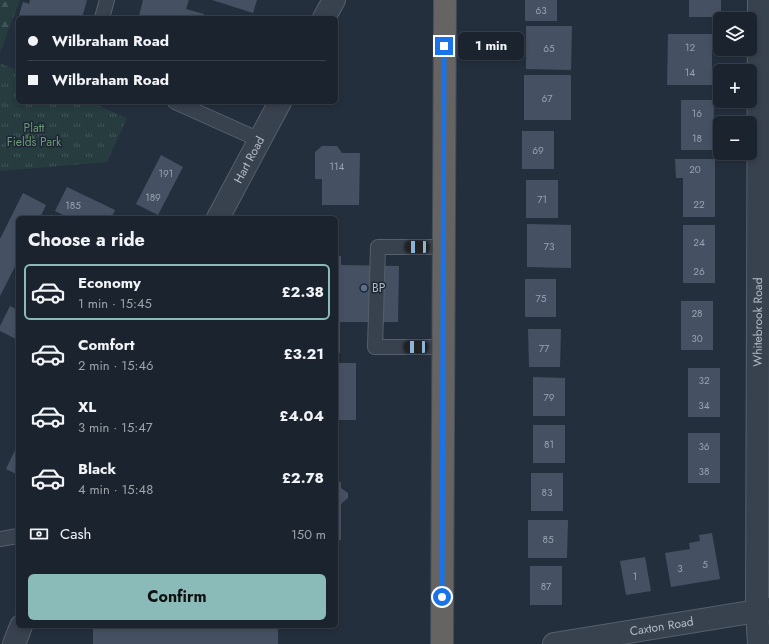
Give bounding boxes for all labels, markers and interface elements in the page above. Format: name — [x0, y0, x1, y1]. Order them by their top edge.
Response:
house number: 63 — [535, 3, 547, 18]
map controls — [713, 12, 757, 160]
button: layers — [713, 12, 757, 56]
text: Wilbraham Road — [52, 30, 169, 52]
callout: 1 min — [458, 32, 524, 60]
text: 1 min — [475, 36, 507, 55]
route end — [435, 37, 453, 55]
house number: 12 — [685, 40, 695, 55]
house number: 65 — [543, 41, 555, 56]
button: + — [713, 64, 757, 108]
house number: 14 — [685, 65, 695, 80]
text: Wilbraham Road — [52, 69, 169, 91]
house number: 67 — [541, 91, 553, 106]
house number: 16 — [692, 106, 702, 121]
button: − — [713, 116, 757, 160]
park label: Platt Fields Park — [7, 119, 62, 151]
house number: 18 — [692, 131, 702, 146]
street label: Hart Road — [229, 133, 269, 186]
house number: 69 — [532, 143, 544, 158]
house number: 114 — [330, 159, 345, 174]
house number: 20 — [689, 162, 701, 177]
house number: 191 — [159, 166, 173, 181]
house number: 189 — [145, 190, 161, 205]
house number: 71 — [537, 192, 547, 207]
house number: 22 — [693, 197, 705, 212]
house number: 185 — [65, 198, 81, 213]
text: Choose a ride — [28, 227, 145, 253]
house number: 24 — [693, 235, 705, 250]
house number: 73 — [544, 239, 555, 254]
car — [405, 241, 429, 253]
house number: 26 — [693, 264, 705, 279]
text: Economy — [78, 272, 141, 294]
icon: car — [30, 274, 66, 310]
street label: Whitebrook Road — [749, 277, 767, 367]
place label: BP — [372, 279, 386, 297]
text: £2.38 — [281, 281, 324, 303]
marker: BP — [359, 283, 369, 293]
house number: 75 — [536, 291, 547, 306]
text: 1 min · 15:45 — [78, 294, 152, 313]
house number: 28 — [691, 306, 703, 321]
house number: 30 — [691, 331, 703, 346]
text: Comfort — [78, 334, 135, 356]
icon: car — [30, 336, 66, 372]
car — [404, 341, 428, 353]
house number: 77 — [539, 341, 550, 356]
text: £3.21 — [283, 343, 324, 365]
text: 2 min · 15:46 — [78, 356, 154, 375]
house number: 32 — [698, 373, 710, 388]
house number: 79 — [543, 390, 555, 405]
text: XL — [78, 396, 96, 418]
icon: car — [30, 398, 66, 434]
house number: 34 — [698, 398, 710, 413]
text: £4.04 — [279, 405, 324, 427]
text: 3 min · 15:47 — [78, 418, 153, 437]
house number: 81 — [544, 437, 554, 452]
house number: 36 — [698, 439, 710, 454]
text: Black — [78, 458, 116, 480]
icon: car — [30, 460, 66, 496]
house number: 38 — [699, 464, 709, 479]
text: £2.78 — [282, 467, 324, 489]
text: 4 min · 15:48 — [78, 480, 153, 499]
house number: 83 — [542, 485, 553, 500]
icon: cash — [28, 523, 50, 545]
text: Cash — [60, 523, 91, 545]
text: 150 m — [291, 525, 326, 544]
house number: 85 — [542, 532, 554, 547]
house number: 5 — [702, 557, 708, 572]
house number: 3 — [677, 561, 683, 576]
house number: 1 — [633, 569, 637, 584]
button: Confirm — [28, 574, 326, 620]
house number: 87 — [541, 579, 552, 594]
route start — [433, 588, 451, 606]
street label: Caxton Road — [628, 612, 695, 641]

